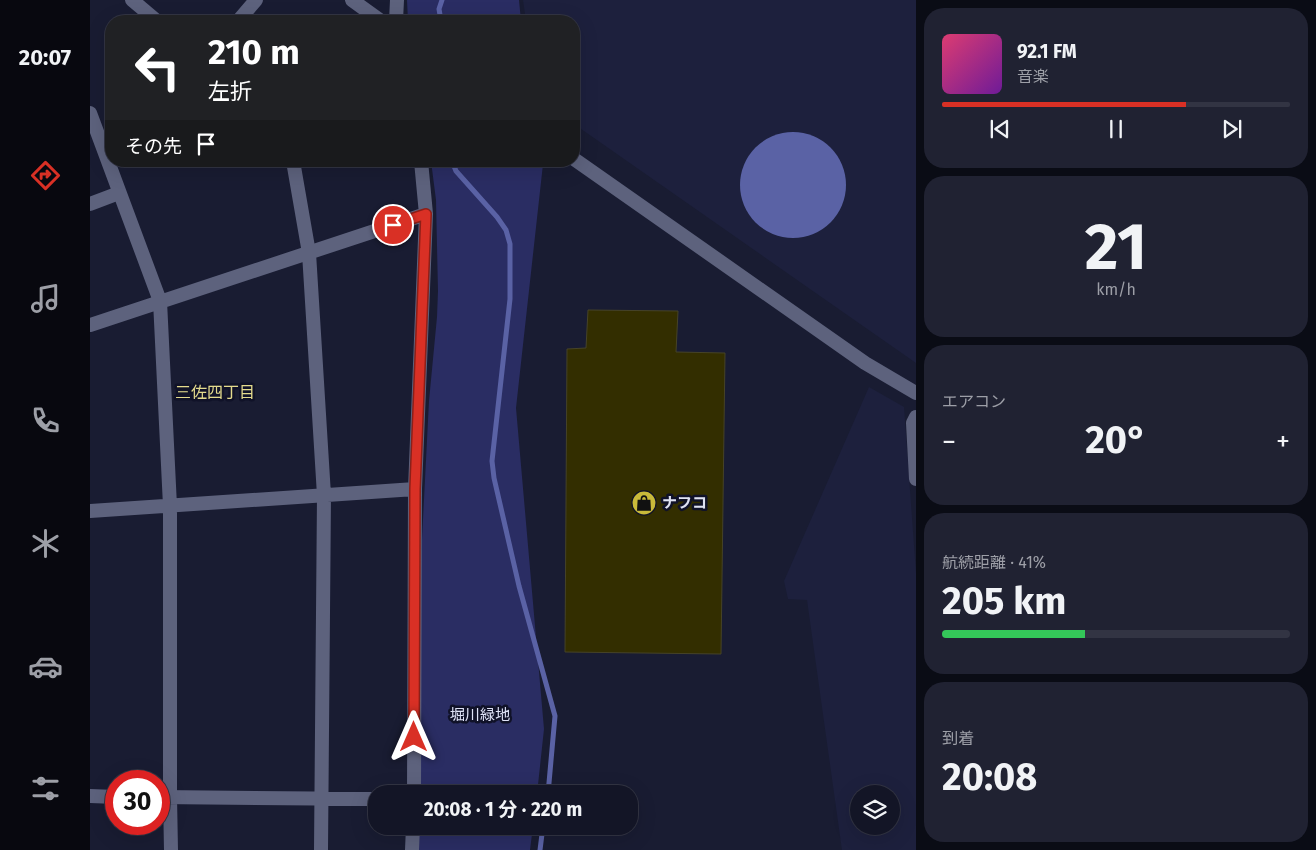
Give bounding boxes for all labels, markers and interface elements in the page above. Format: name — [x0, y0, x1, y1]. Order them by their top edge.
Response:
text: 210 m — [208, 31, 300, 73]
icon: left — [125, 35, 190, 100]
text: 92.1 FM — [1017, 40, 1077, 63]
text: 20:07 — [19, 44, 71, 71]
text: 音楽 — [1017, 67, 1049, 86]
text: 左折 — [208, 78, 252, 105]
icon: previous — [986, 115, 1014, 143]
icon: pause — [1102, 115, 1130, 143]
icon: next — [1218, 115, 1246, 143]
icon: arrive — [192, 130, 220, 158]
text: その先 — [125, 135, 182, 158]
icon: directions — [28, 158, 63, 193]
pin — [372, 204, 414, 246]
text: 21 — [1085, 208, 1147, 286]
icon: arrive — [379, 211, 407, 239]
text: km/h — [1096, 280, 1136, 299]
icon: music — [28, 281, 63, 316]
district label: 三佐四丁目 — [175, 383, 255, 402]
text: エアコン — [942, 392, 1006, 411]
icon: phone — [28, 403, 63, 438]
text: 20° — [1085, 417, 1147, 463]
text: − — [942, 425, 956, 458]
text: + — [1276, 425, 1290, 458]
shop icon: ナフコ — [631, 490, 657, 516]
place label: ナフコ — [662, 494, 707, 512]
icon: climate — [28, 526, 63, 561]
text: 航続距離 · 41% — [942, 553, 1046, 572]
text: 205 km — [942, 578, 1066, 624]
icon: car — [28, 649, 63, 684]
park label: 堀川緑地 — [450, 706, 510, 724]
position arrow — [387, 710, 439, 762]
text: 到着 — [942, 729, 974, 748]
text: 20:08 — [942, 754, 1037, 800]
speed limit sign: 30 — [105, 770, 170, 835]
icon: filters — [28, 771, 63, 806]
map controls — [850, 785, 900, 835]
button: layers — [850, 785, 900, 835]
text: 20:08 · 1 分 · 220 m — [424, 798, 582, 821]

